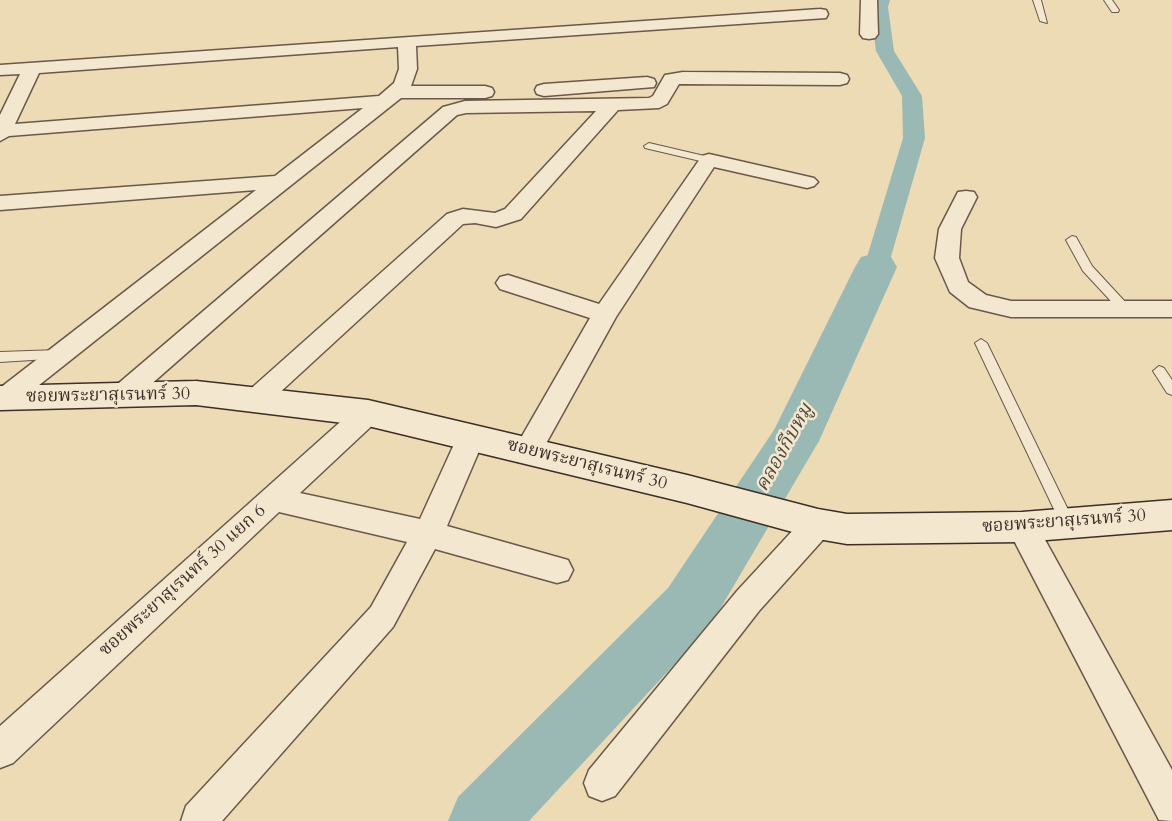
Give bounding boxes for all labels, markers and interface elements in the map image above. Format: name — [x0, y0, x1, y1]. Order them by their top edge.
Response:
street label: ซอยพระยาสุเรนทร์ 30 — [26, 384, 190, 408]
water label: คลองกีบหมู — [751, 400, 819, 496]
street label: ซอยพระยาสุเรนทร์ 30 — [505, 435, 669, 495]
street label: ซอยพระยาสุเรนทร์ 30 แยก 6 — [95, 501, 271, 661]
street label: ซอยพระยาสุเรนทร์ 30 — [981, 505, 1147, 539]

